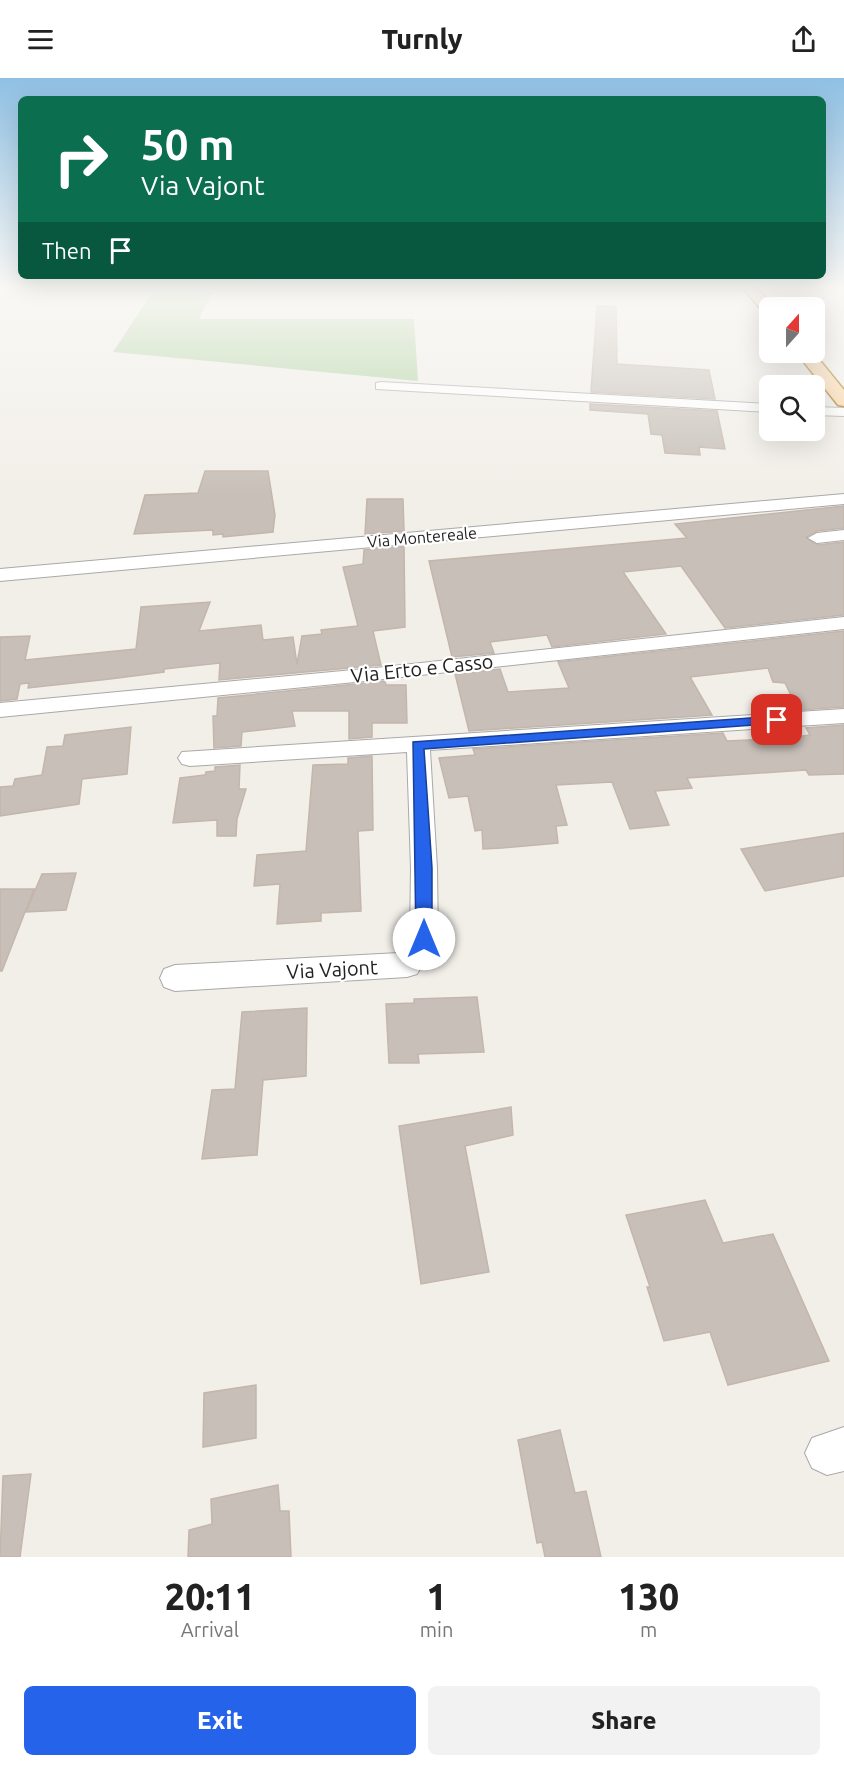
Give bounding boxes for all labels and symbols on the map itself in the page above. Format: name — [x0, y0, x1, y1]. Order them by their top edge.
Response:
north arrow — [759, 297, 825, 363]
street label: Via Montereale — [366, 523, 478, 551]
street label: Via Erto e Casso — [350, 649, 494, 687]
pin — [751, 694, 802, 745]
position arrow — [392, 907, 456, 971]
street label: Via Vajont — [286, 955, 378, 983]

